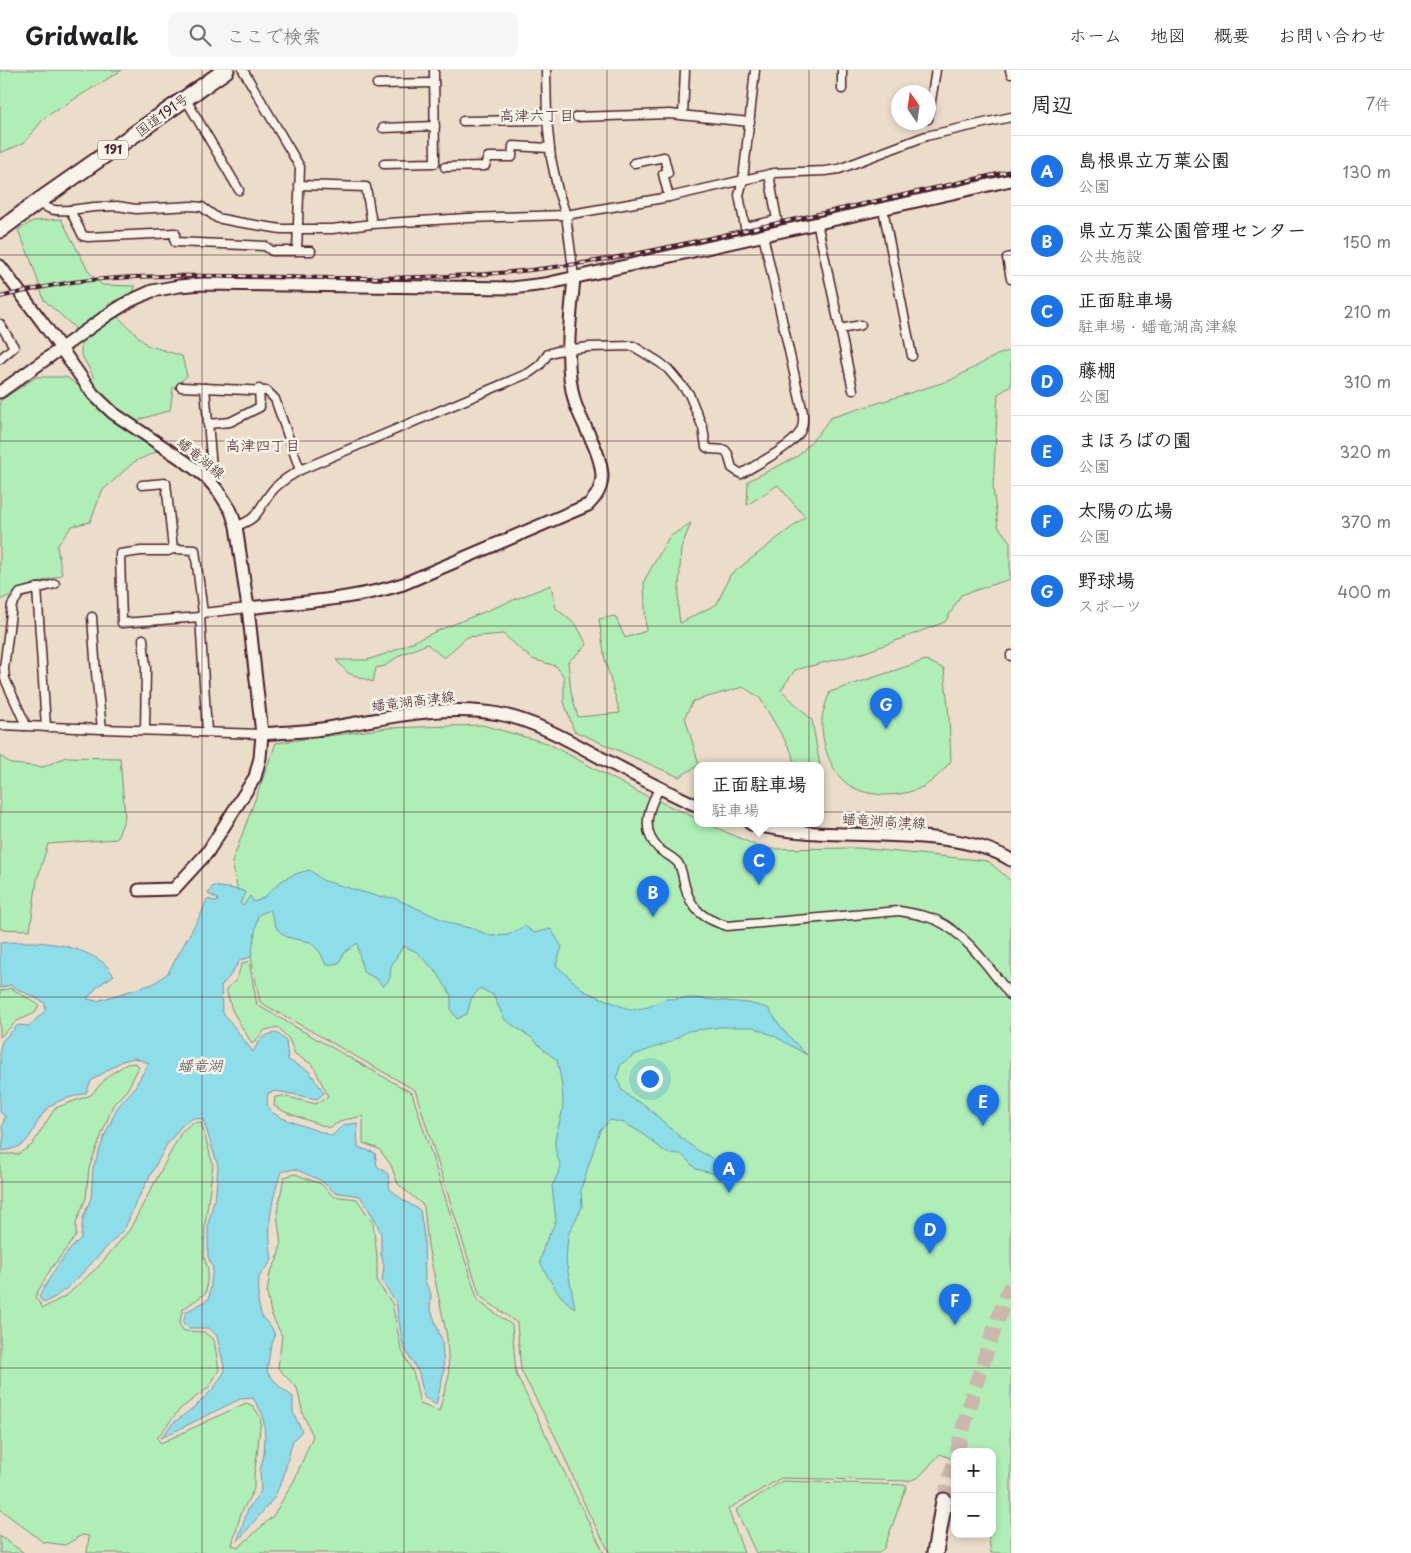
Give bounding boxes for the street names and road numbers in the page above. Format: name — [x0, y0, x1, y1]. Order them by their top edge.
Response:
street label: 国道191号 — [131, 88, 193, 141]
road number: 191 — [98, 140, 128, 160]
street label: 蟠竜湖線 — [173, 432, 230, 483]
street label: 蟠竜湖高津線 — [370, 685, 456, 716]
street label: 蟠竜湖高津線 — [842, 808, 927, 833]

